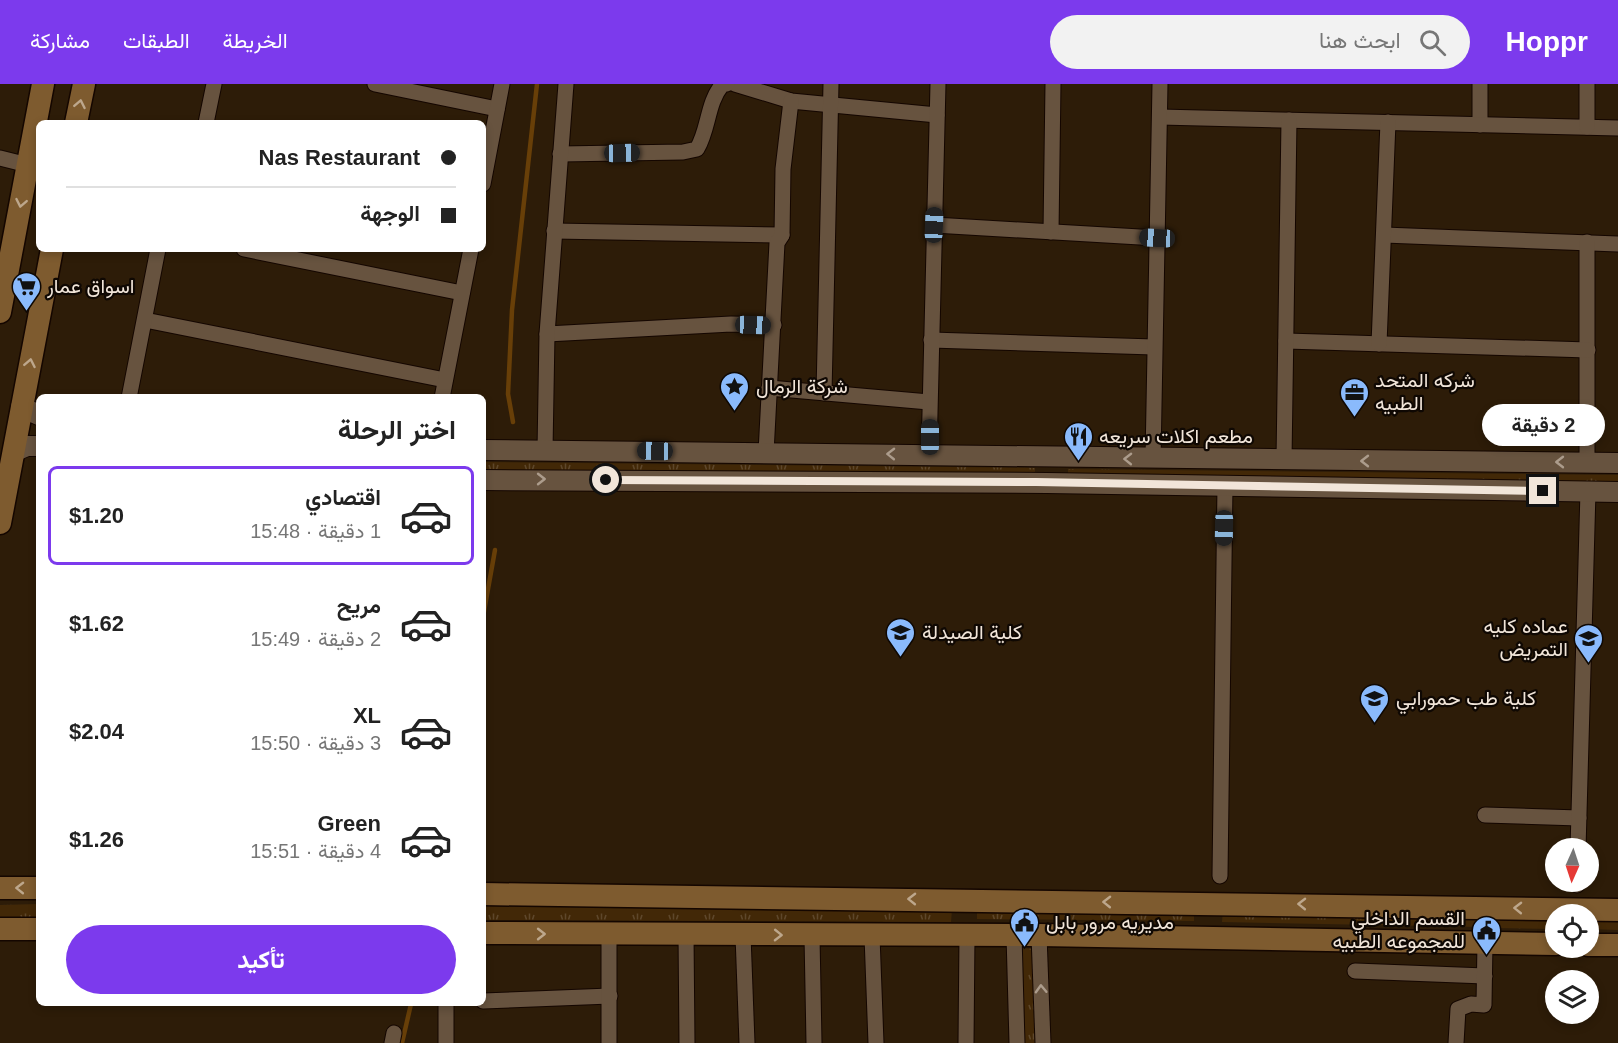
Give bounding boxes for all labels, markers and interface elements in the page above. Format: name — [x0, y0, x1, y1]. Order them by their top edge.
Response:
search box — [1050, 15, 1470, 69]
icon: search — [1416, 26, 1449, 59]
text: Hoppr — [1506, 26, 1588, 57]
text: ابحث هنا — [1319, 28, 1401, 53]
text: مشاركة — [30, 29, 90, 52]
text: الطبقات — [123, 29, 190, 52]
text: الخريطة — [223, 29, 288, 52]
one-way arrow — [73, 99, 86, 109]
car — [604, 144, 640, 162]
text: Nas Restaurant — [259, 145, 420, 170]
one-way arrow — [15, 198, 28, 208]
text: الوجهة — [360, 201, 420, 226]
car — [924, 207, 944, 243]
car — [1139, 228, 1175, 248]
supermarket icon: اسواق عمار — [10, 270, 42, 312]
place label: اسواق عمار — [46, 275, 134, 299]
car — [735, 315, 771, 335]
one-way arrow — [23, 358, 36, 368]
place label: شركه المتحد الطبيه — [1375, 369, 1475, 415]
place icon: شركة الرمال — [719, 370, 751, 412]
place label: شركة الرمال — [756, 375, 848, 399]
office icon: شركه المتحد الطبيه — [1338, 376, 1370, 418]
callout: 2 دقيقة — [1482, 404, 1604, 446]
text: 2 دقيقة — [1512, 414, 1575, 436]
text: اختر الرحلة — [338, 415, 456, 445]
car — [921, 419, 939, 455]
restaurant icon: مطعم اكلات سريعه — [1062, 420, 1094, 462]
place label: مطعم اكلات سريعه — [1099, 425, 1253, 449]
car — [637, 442, 673, 460]
one-way arrow — [886, 448, 895, 460]
one-way arrow — [1123, 453, 1132, 465]
one-way arrow — [1360, 455, 1369, 467]
one-way arrow — [1555, 456, 1564, 469]
route start — [592, 466, 619, 493]
one-way arrow — [537, 473, 546, 486]
route end — [1529, 477, 1556, 504]
text: اقتصادي — [305, 485, 381, 510]
icon: car — [399, 489, 453, 543]
text: $1.20 — [69, 503, 124, 528]
car — [1215, 510, 1233, 546]
text: 1 دقيقة · 15:48 — [250, 520, 381, 542]
text: مريح — [337, 593, 381, 618]
icon: car — [399, 597, 453, 651]
text: $1.62 — [69, 611, 124, 636]
place label: عماده كليه التمريض — [1484, 615, 1568, 662]
school or university icon: كلية الصيدلة — [885, 616, 917, 658]
place label: كلية الصيدلة — [922, 621, 1022, 644]
school or university icon: عماده كليه التمريض — [1573, 622, 1605, 664]
text: 2 دقيقة · 15:49 — [250, 628, 381, 650]
school or university icon: كلية طب حمورابي — [1359, 682, 1391, 724]
place label: كلية طب حمورابي — [1396, 687, 1536, 715]
text: XL — [353, 703, 381, 728]
icon: car — [399, 705, 453, 759]
text: $2.04 — [69, 719, 124, 744]
text: 3 دقيقة · 15:50 — [250, 732, 381, 754]
text: Green — [317, 811, 381, 836]
icon: car — [399, 813, 453, 867]
text: $1.26 — [69, 827, 124, 852]
north arrow — [1545, 838, 1599, 892]
map controls — [1545, 838, 1599, 1024]
text: 4 دقيقة · 15:51 — [250, 840, 381, 862]
one-way arrow — [15, 882, 24, 894]
one-way arrow — [907, 893, 916, 905]
one-way arrow — [1102, 896, 1111, 908]
one-way arrow — [1297, 898, 1306, 911]
one-way arrow — [1513, 902, 1522, 914]
button: locate — [1545, 904, 1599, 958]
public building icon: مديريه مرور بابل — [1009, 906, 1041, 948]
place label: القسم الداخلي للمجموعه الطبيه — [1333, 907, 1465, 954]
place label: مديريه مرور بابل — [1046, 911, 1174, 935]
public building icon: القسم الداخلي للمجموعه الطبيه — [1470, 914, 1502, 956]
button: تأكيد — [66, 925, 456, 994]
one-way arrow — [537, 928, 546, 940]
one-way arrow — [774, 929, 783, 941]
button: layers — [1545, 970, 1599, 1024]
one-way arrow — [1035, 984, 1047, 993]

